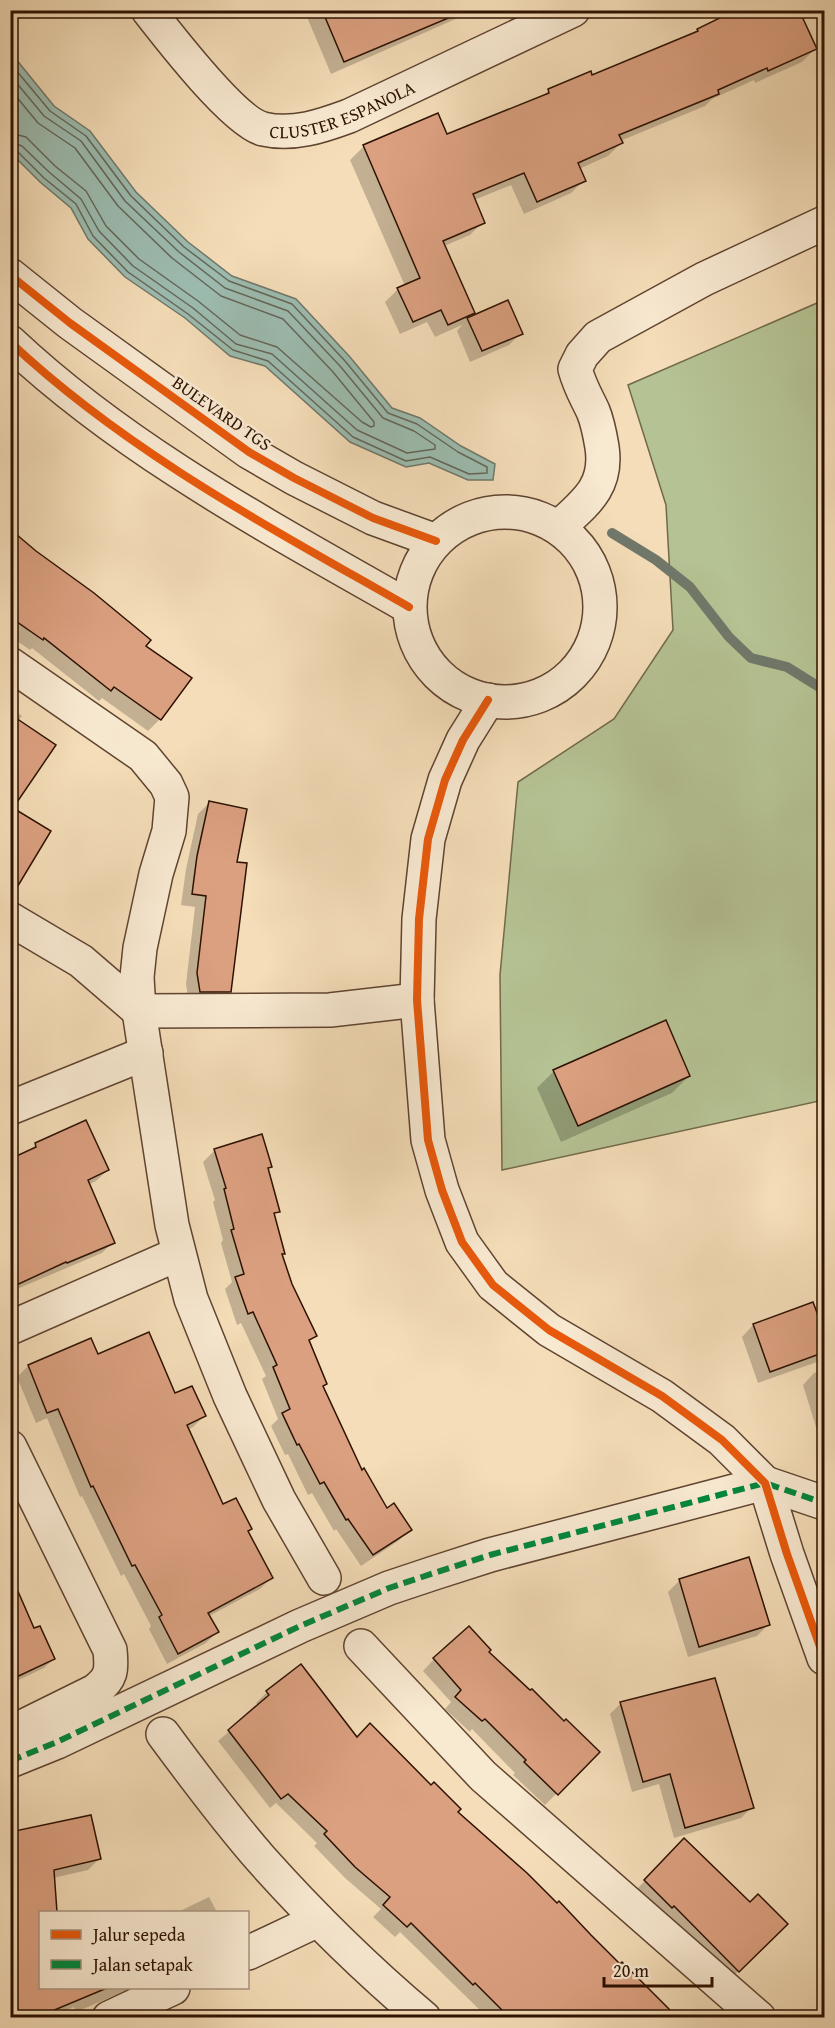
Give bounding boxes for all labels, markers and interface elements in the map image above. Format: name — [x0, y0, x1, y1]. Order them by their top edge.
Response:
street label: CLUSTER ESPANOLA — [268, 73, 419, 145]
street label: BULEVARD TGS — [167, 369, 277, 457]
legend — [39, 1911, 249, 1989]
text: Jalur sepeda — [91, 1921, 186, 1948]
scale bar — [604, 1950, 712, 1988]
text: Jalan setapak — [91, 1951, 193, 1978]
text: 20 m — [613, 1957, 649, 1984]

